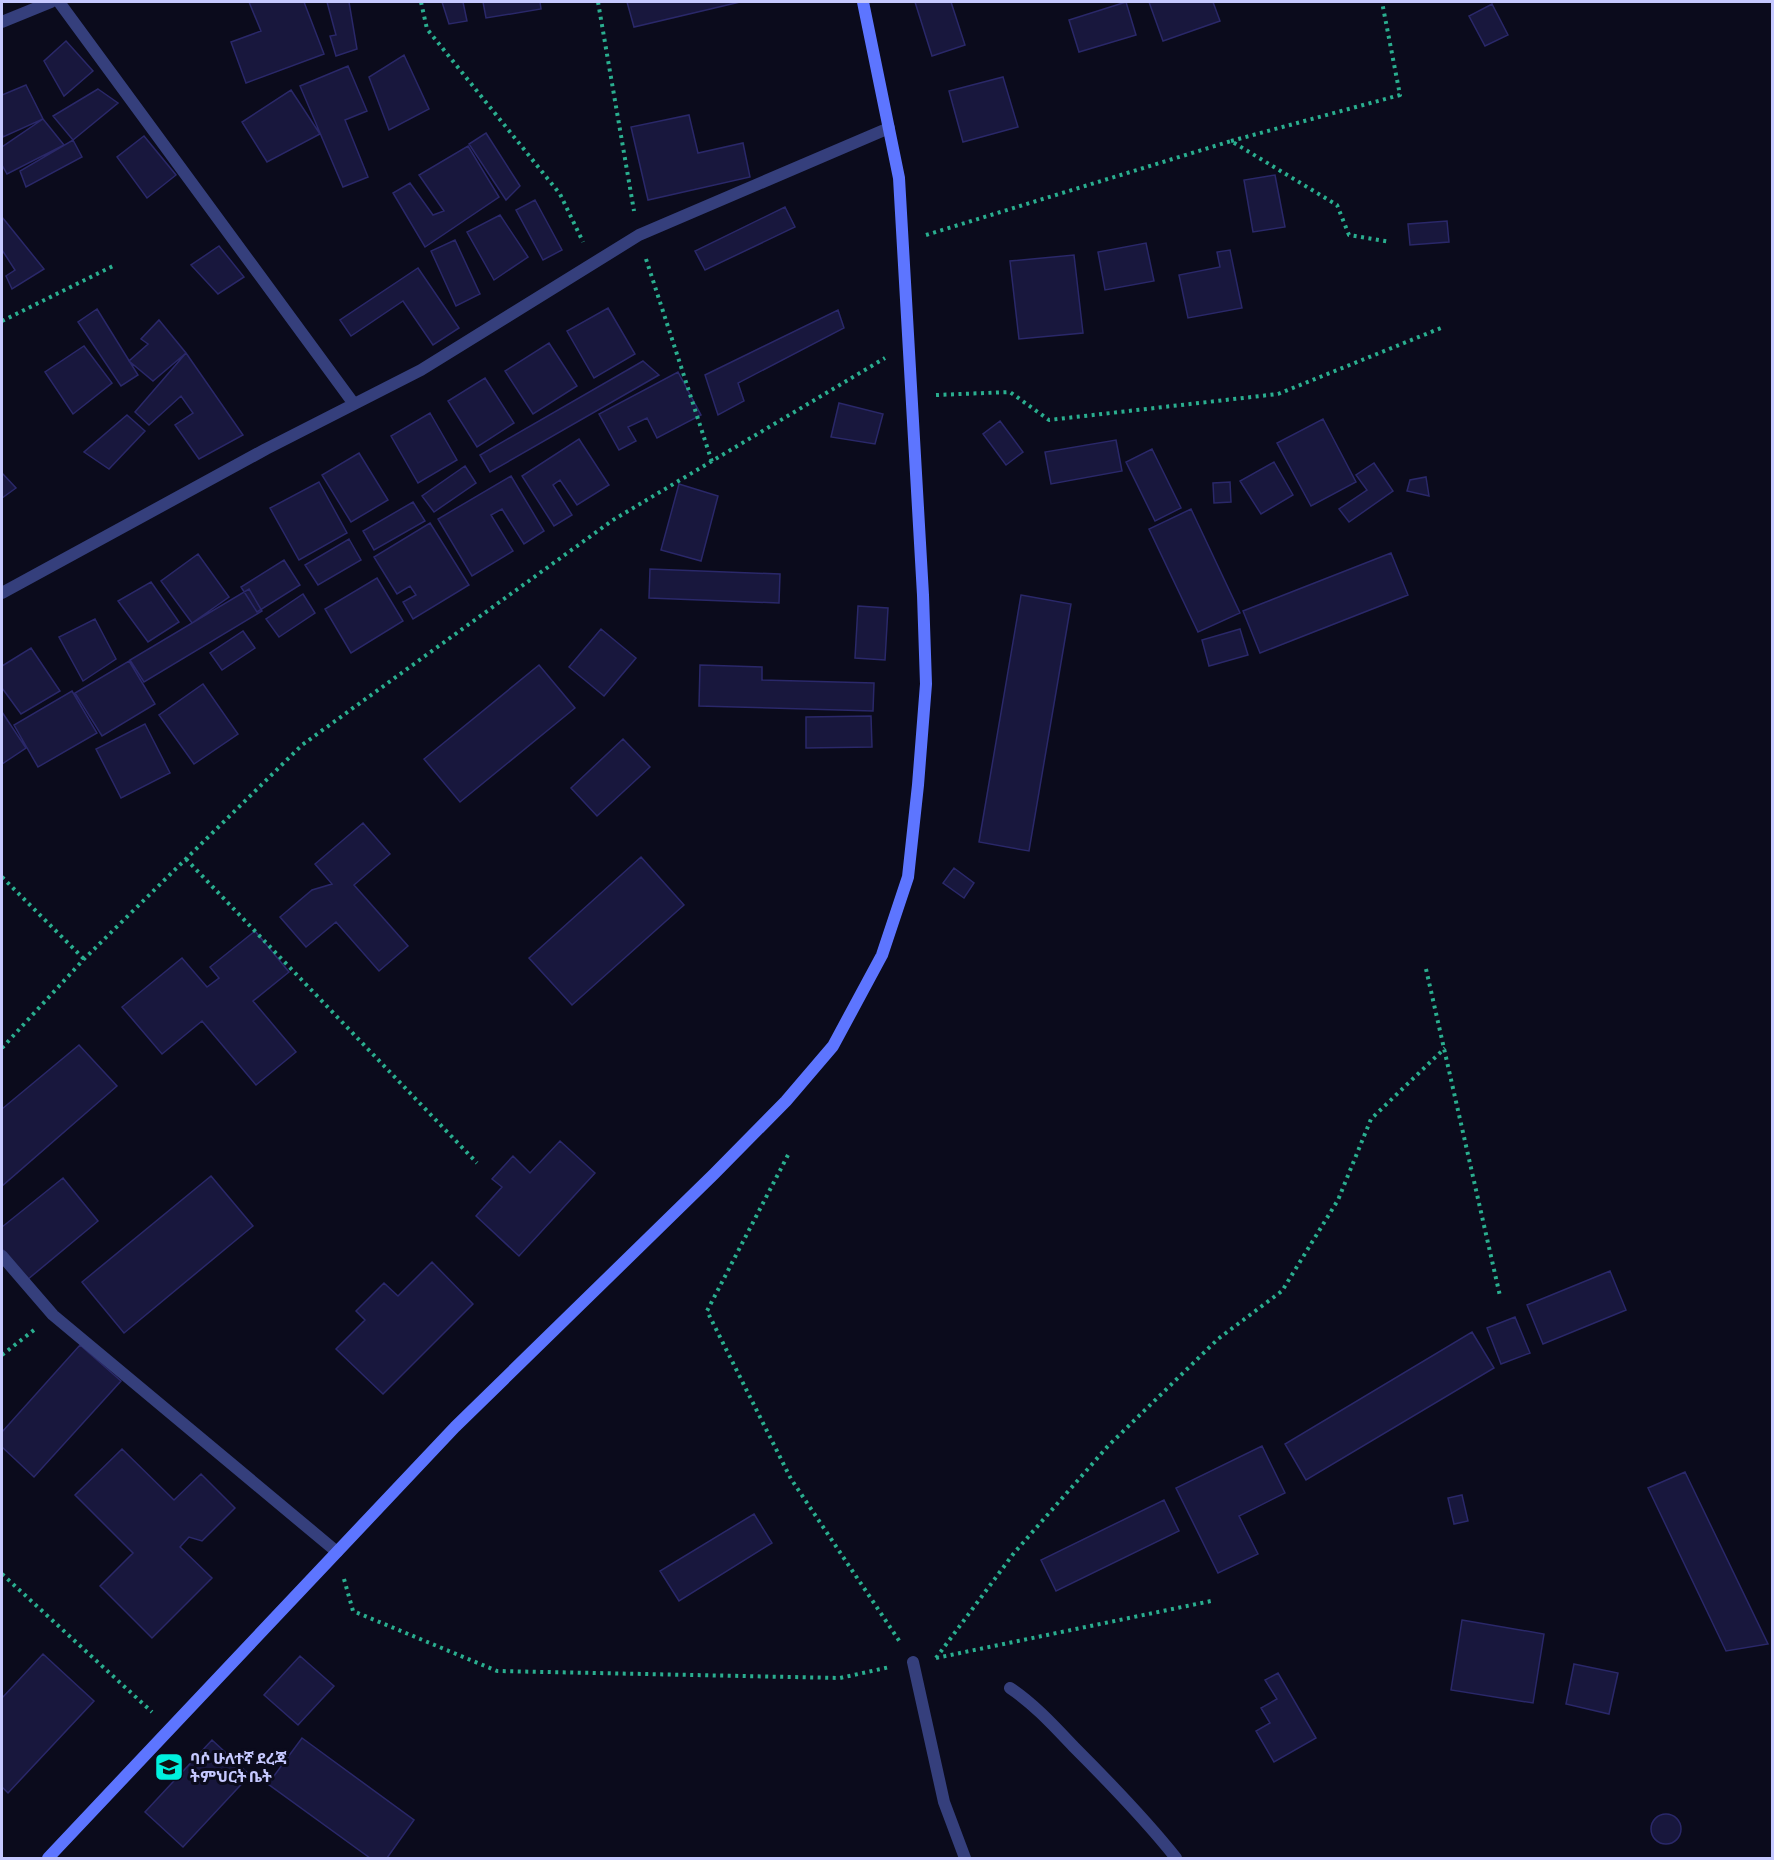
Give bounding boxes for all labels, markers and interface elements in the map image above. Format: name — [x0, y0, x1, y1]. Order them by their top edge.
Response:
place label: ባሶ ሁለተኛ ደረጃ ትምህርት ቤት — [190, 1749, 287, 1785]
school or university icon: ባሶ ሁለተኛ ደረጃ ትምህርት ቤት — [153, 1751, 185, 1783]

